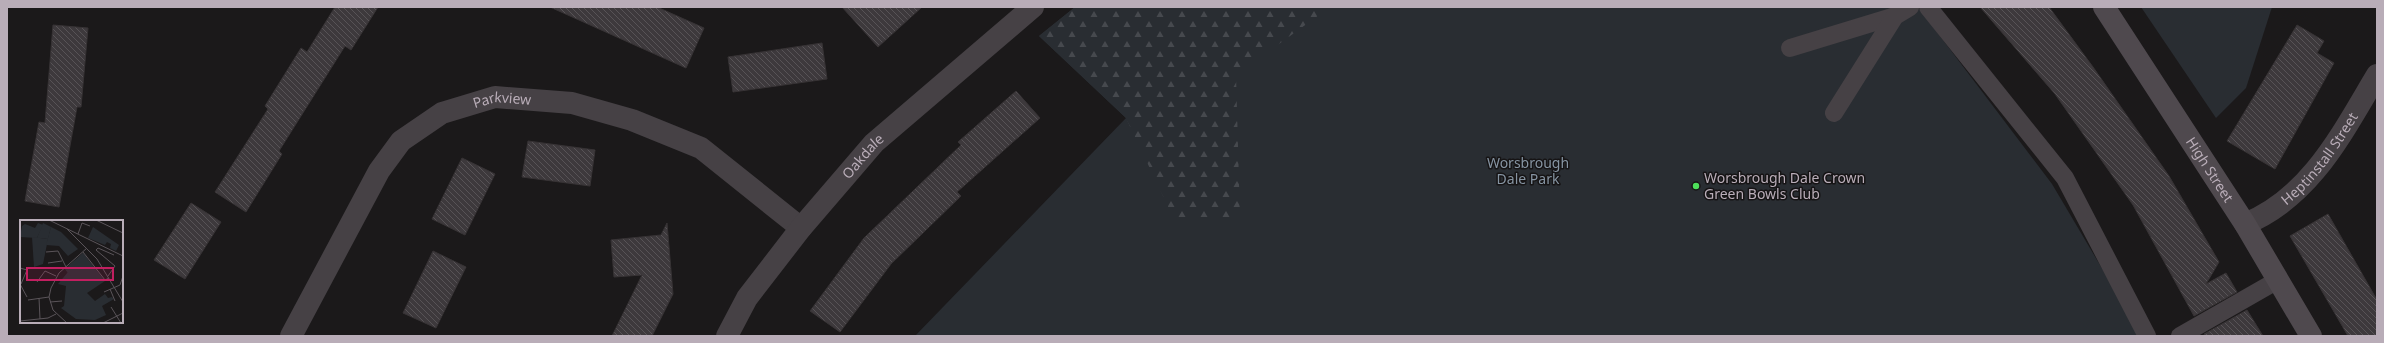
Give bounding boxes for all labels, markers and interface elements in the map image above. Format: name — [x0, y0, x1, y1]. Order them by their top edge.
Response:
street label: Parkview — [470, 87, 532, 112]
street label: Heptinstall Street — [2277, 109, 2362, 209]
street label: Oakdale — [837, 129, 887, 183]
street label: High Street — [2182, 133, 2238, 206]
park label: Worsbrough Dale Park — [1487, 153, 1569, 188]
place label: Worsbrough Dale Crown Green Bowls Club — [1704, 168, 1865, 203]
marker: Worsbrough Dale Crown Green Bowls Club — [1691, 181, 1701, 191]
inset map — [20, 220, 123, 323]

